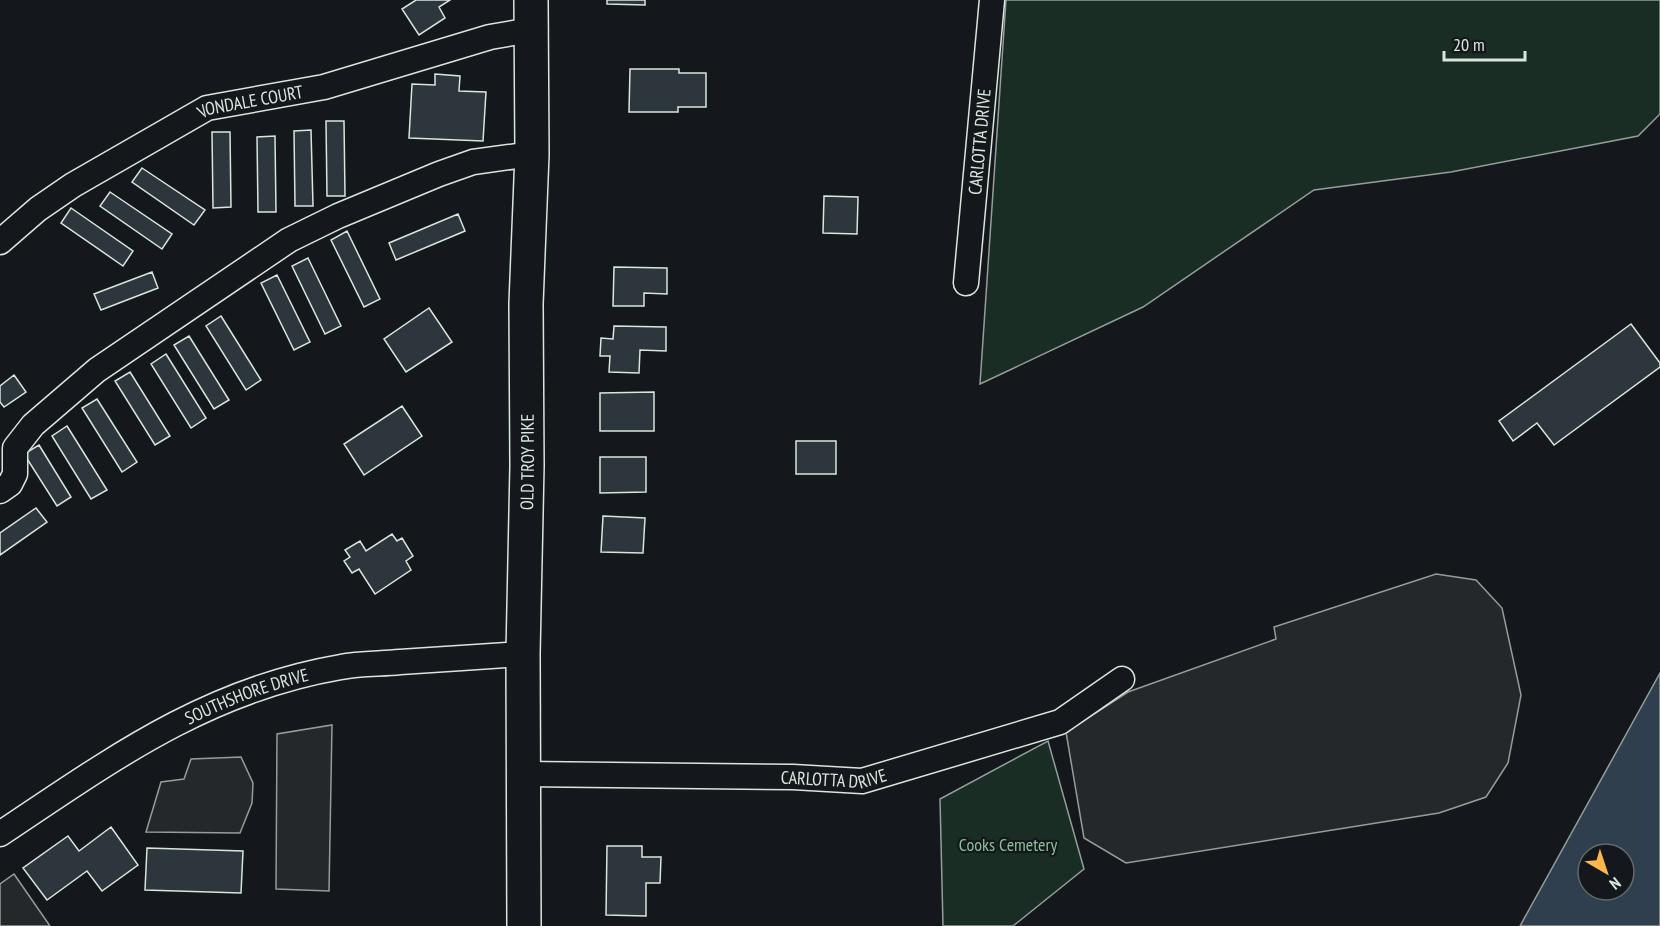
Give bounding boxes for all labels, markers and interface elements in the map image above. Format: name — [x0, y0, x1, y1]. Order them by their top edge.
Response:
scale bar — [1444, 24, 1525, 62]
text: 20 m — [1453, 33, 1485, 56]
street label: VONDALE COURT — [192, 80, 305, 123]
street label: CARLOTTA DRIVE — [963, 88, 995, 196]
street label: OLD TROY PIKE — [515, 414, 539, 510]
street label: SOUTHSHORE DRIVE — [181, 663, 311, 729]
street label: CARLOTTA DRIVE — [781, 763, 889, 793]
park label: Cooks Cemetery — [959, 833, 1057, 856]
north arrow — [1576, 842, 1636, 902]
text: N — [1606, 873, 1625, 894]

